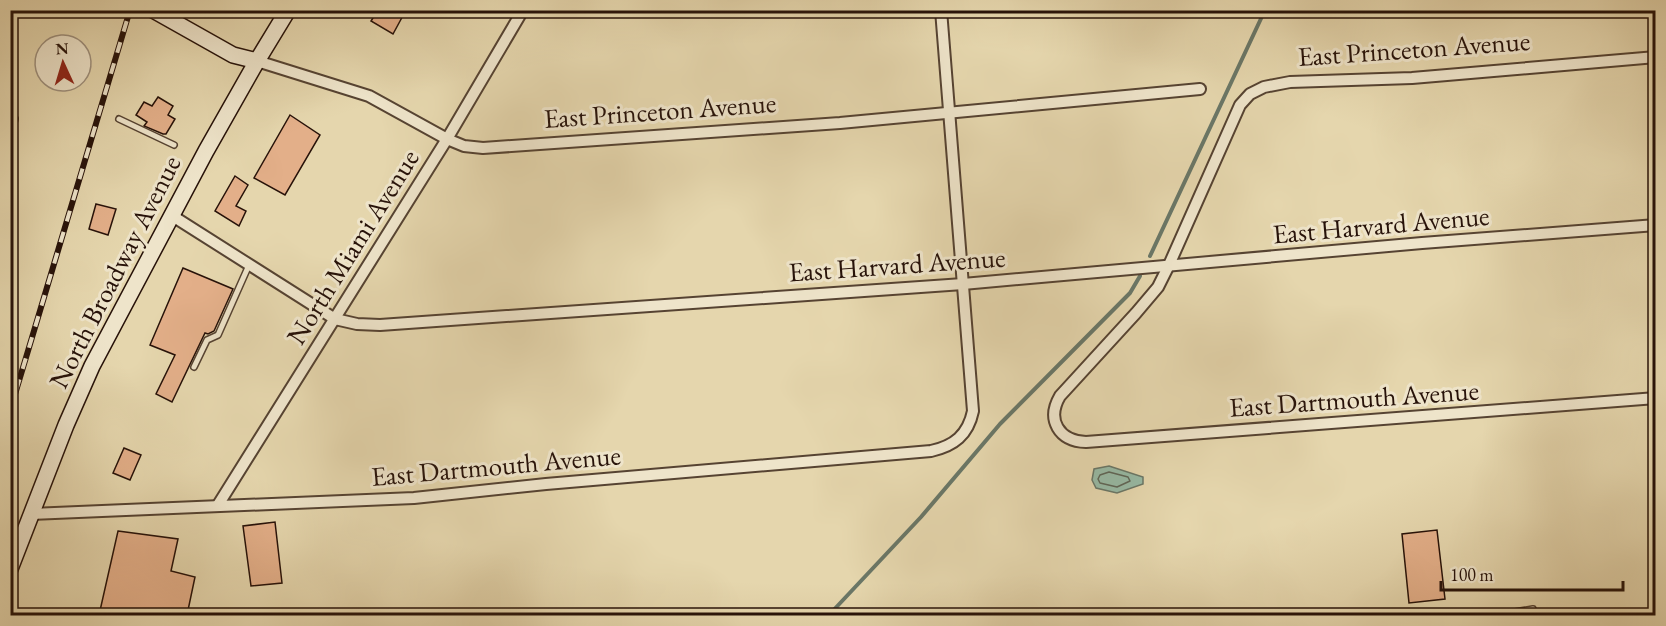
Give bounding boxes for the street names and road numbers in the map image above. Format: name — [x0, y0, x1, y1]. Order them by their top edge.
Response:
street label: East Princeton Avenue — [1297, 23, 1531, 74]
street label: East Princeton Avenue — [543, 85, 777, 136]
street label: North Miami Avenue — [278, 143, 427, 351]
street label: North Broadway Avenue — [41, 149, 188, 394]
street label: East Harvard Avenue — [1271, 198, 1491, 251]
street label: East Harvard Avenue — [787, 239, 1007, 290]
street label: East Dartmouth Avenue — [1228, 372, 1480, 425]
street label: East Dartmouth Avenue — [370, 437, 622, 494]

